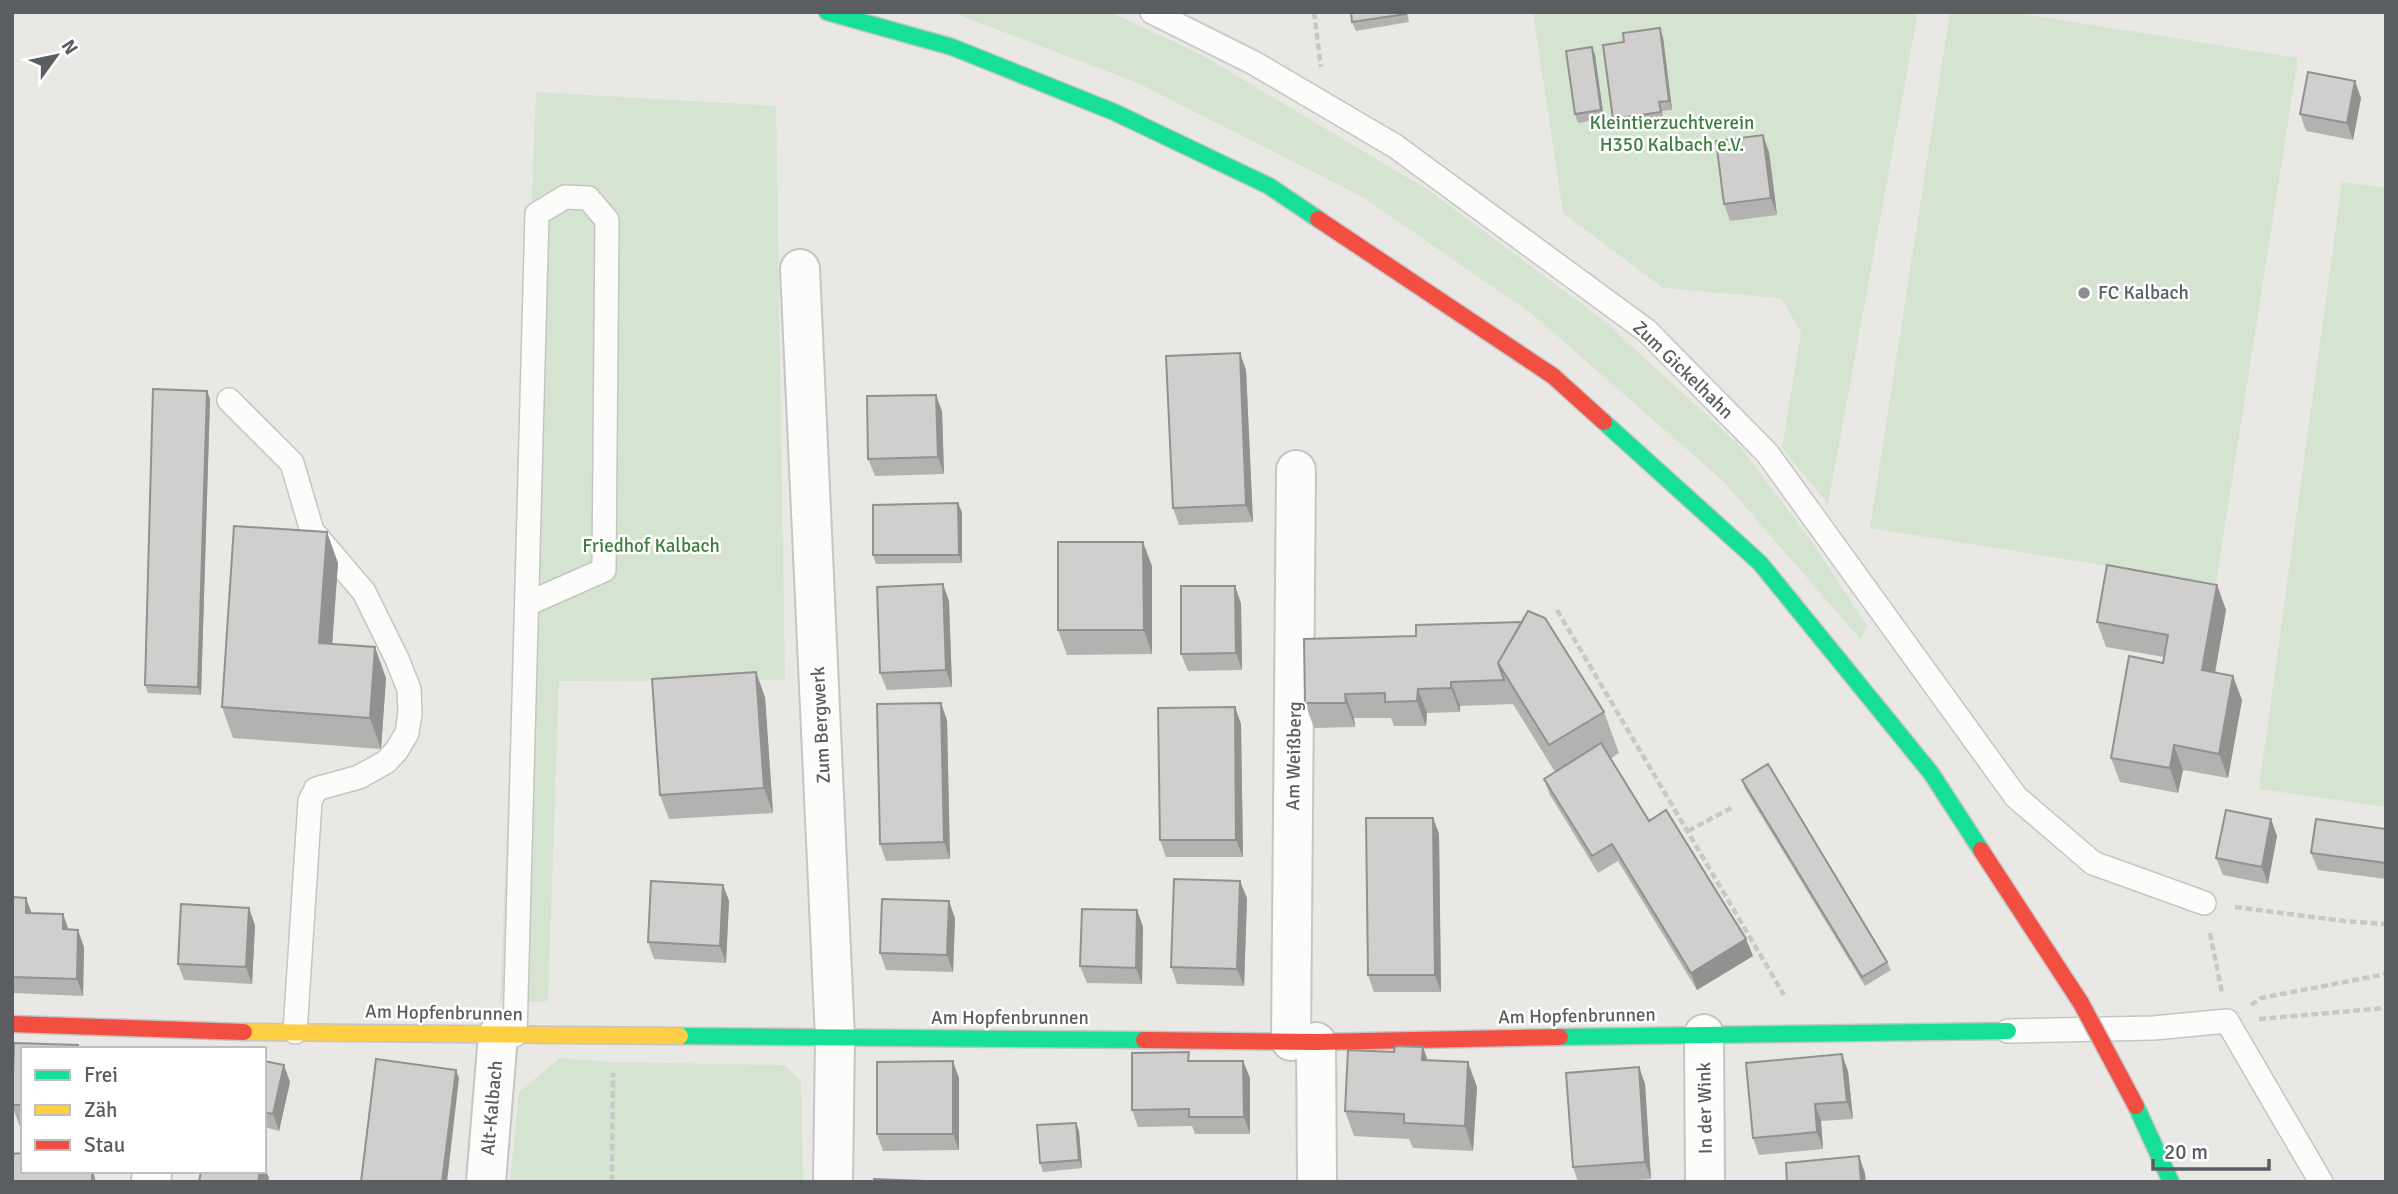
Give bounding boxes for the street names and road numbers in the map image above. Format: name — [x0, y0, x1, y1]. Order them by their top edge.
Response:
street label: Zum Gickelhahn — [1627, 316, 1739, 424]
street label: Zum Bergwerk — [806, 665, 836, 784]
street label: Am Weißberg — [1281, 701, 1307, 811]
street label: Am Hopfenbrunnen — [365, 1000, 523, 1026]
street label: Am Hopfenbrunnen — [1498, 1003, 1656, 1029]
street label: Am Hopfenbrunnen — [931, 1006, 1089, 1030]
street label: Alt-Kalbach — [476, 1059, 508, 1157]
street label: In der Wink — [1692, 1061, 1718, 1154]

